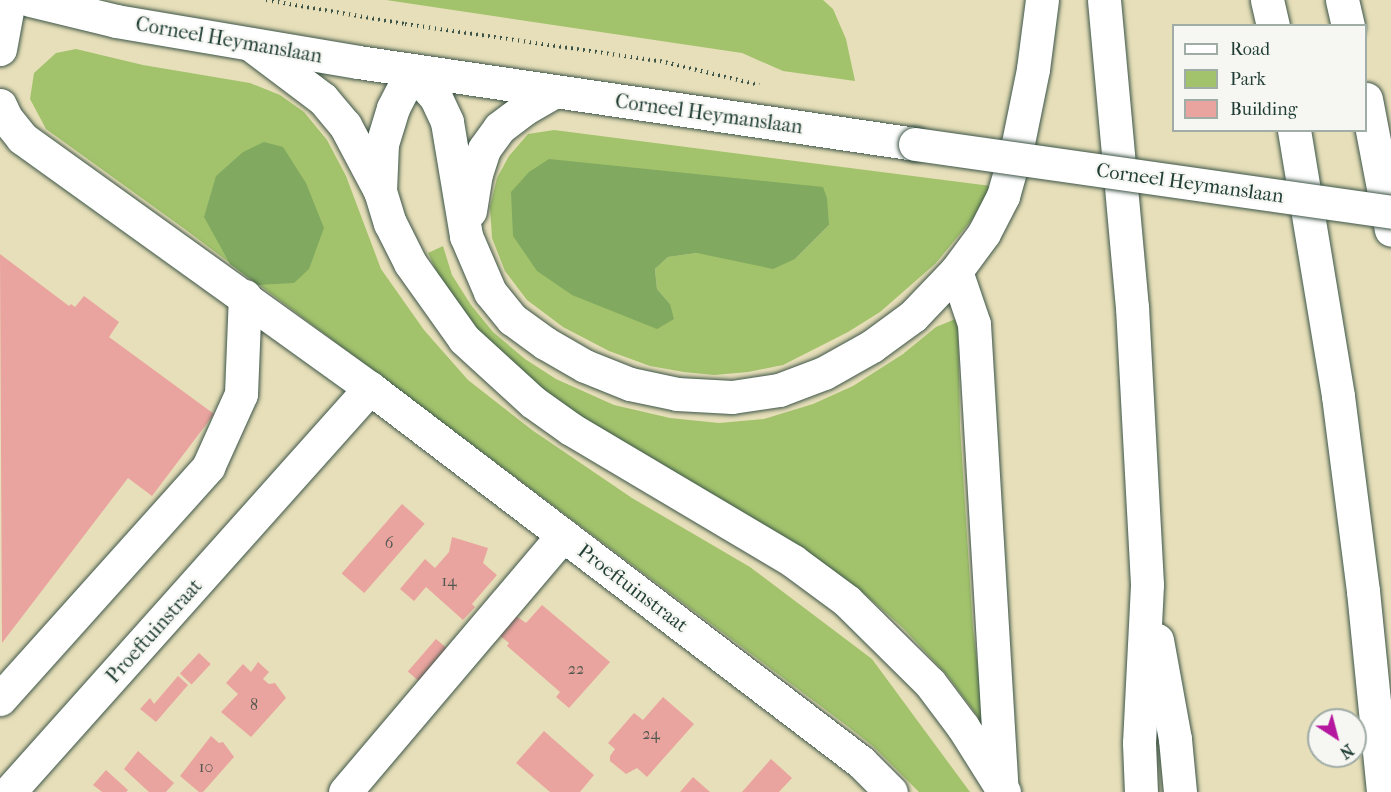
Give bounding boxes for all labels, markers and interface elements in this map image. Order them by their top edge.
street label: Corneel Heymanslaan [134,12,324,68]
legend [1172,24,1367,132]
text: Road [1230,39,1270,60]
text: Park [1230,69,1266,90]
street label: Corneel Heymanslaan [614,89,804,139]
text: Building [1230,99,1297,120]
street label: Corneel Heymanslaan [1095,158,1285,208]
house number: 6 [385,533,393,553]
street label: Proeftuinstraat [573,539,693,637]
house number: 14 [441,571,457,591]
street label: Proeftuinstraat [101,574,207,688]
house number: 22 [568,659,584,679]
house number: 8 [250,695,258,715]
north arrow [1307,708,1367,768]
house number: 24 [642,724,660,744]
text: N [1336,740,1357,763]
house number: 10 [199,757,213,777]

